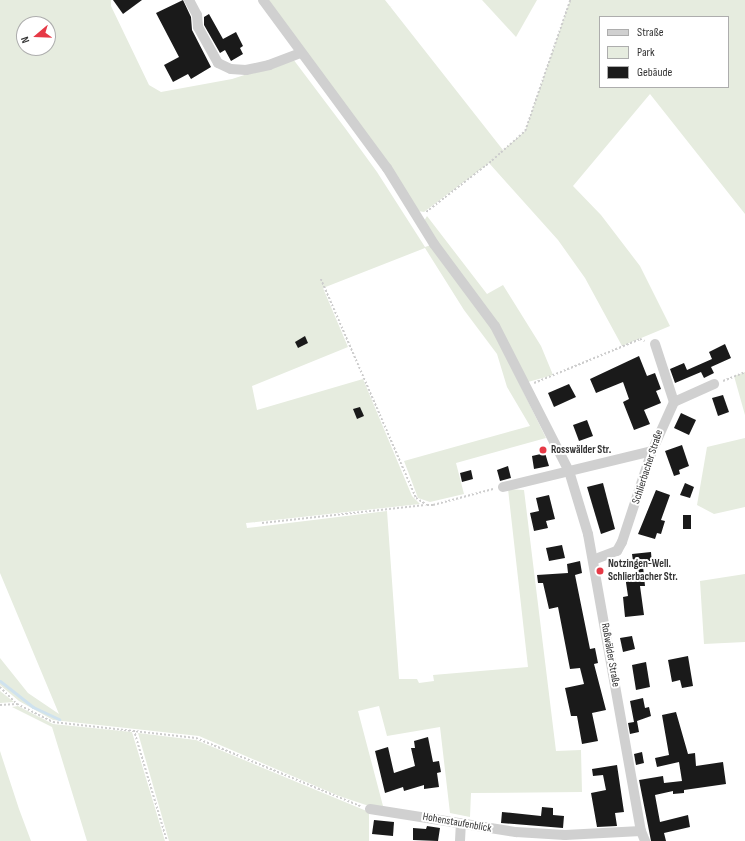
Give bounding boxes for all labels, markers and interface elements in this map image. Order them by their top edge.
north arrow [16,16,56,56]
legend [599,16,729,88]
text: Straße [637,25,664,40]
text: N [18,35,32,45]
text: Park [637,45,655,60]
text: Gebäude [637,65,672,80]
street label: Schlierbacher Straße [630,428,666,506]
place label: Rosswälder Str. [551,443,611,457]
marker: Rosswälder Str. [538,445,548,455]
place label: Notzingen-Well. Schlierbacher Str. [608,558,678,584]
marker: Notzingen-Well. Schlierbacher Str. [595,566,605,576]
street label: Roßwälder Straße [598,622,622,688]
street label: Hohenstaufenblick [422,810,492,836]

